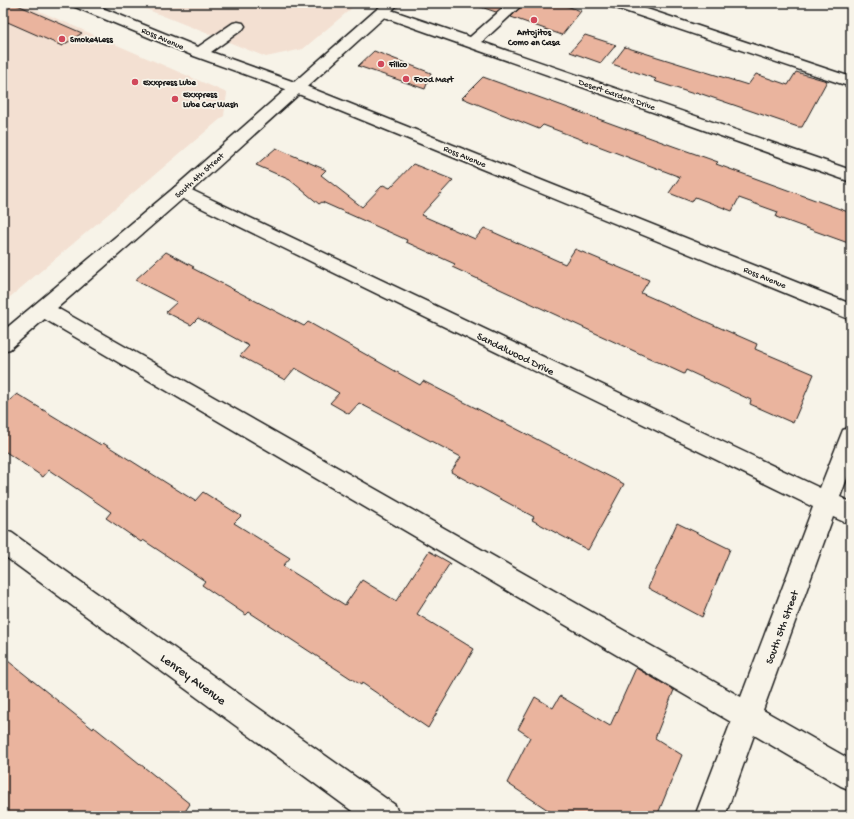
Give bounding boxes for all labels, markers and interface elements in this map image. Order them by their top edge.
marker: Antojitos Como en Casa [529,15,539,25]
street label: Ross Avenue [139,25,186,53]
place label: Antojitos Como en Casa [507,28,561,49]
marker: Smoke4Less [57,34,67,44]
place label: Smoke4Less [70,35,113,46]
marker: Fillco [376,59,386,69]
place label: Fillco [388,60,408,71]
marker: Food Mart [401,74,411,84]
place label: Food Mart [413,75,455,86]
marker: Exxpress Lube [130,77,140,87]
street label: Desert Gardens Drive [576,77,657,114]
place label: Exxpress Lube [143,78,196,89]
place label: Exxpress Lube Car Wash [183,90,238,111]
marker: Exxpress Lube Car Wash [170,94,180,104]
street label: Ross Avenue [441,144,488,171]
street label: South 4th Street [173,150,228,201]
street label: Ross Avenue [741,265,788,292]
street label: Sandalwood Drive [475,331,556,379]
street label: South 5th Street [764,588,802,666]
street label: Lenrey Avenue [157,651,229,709]

